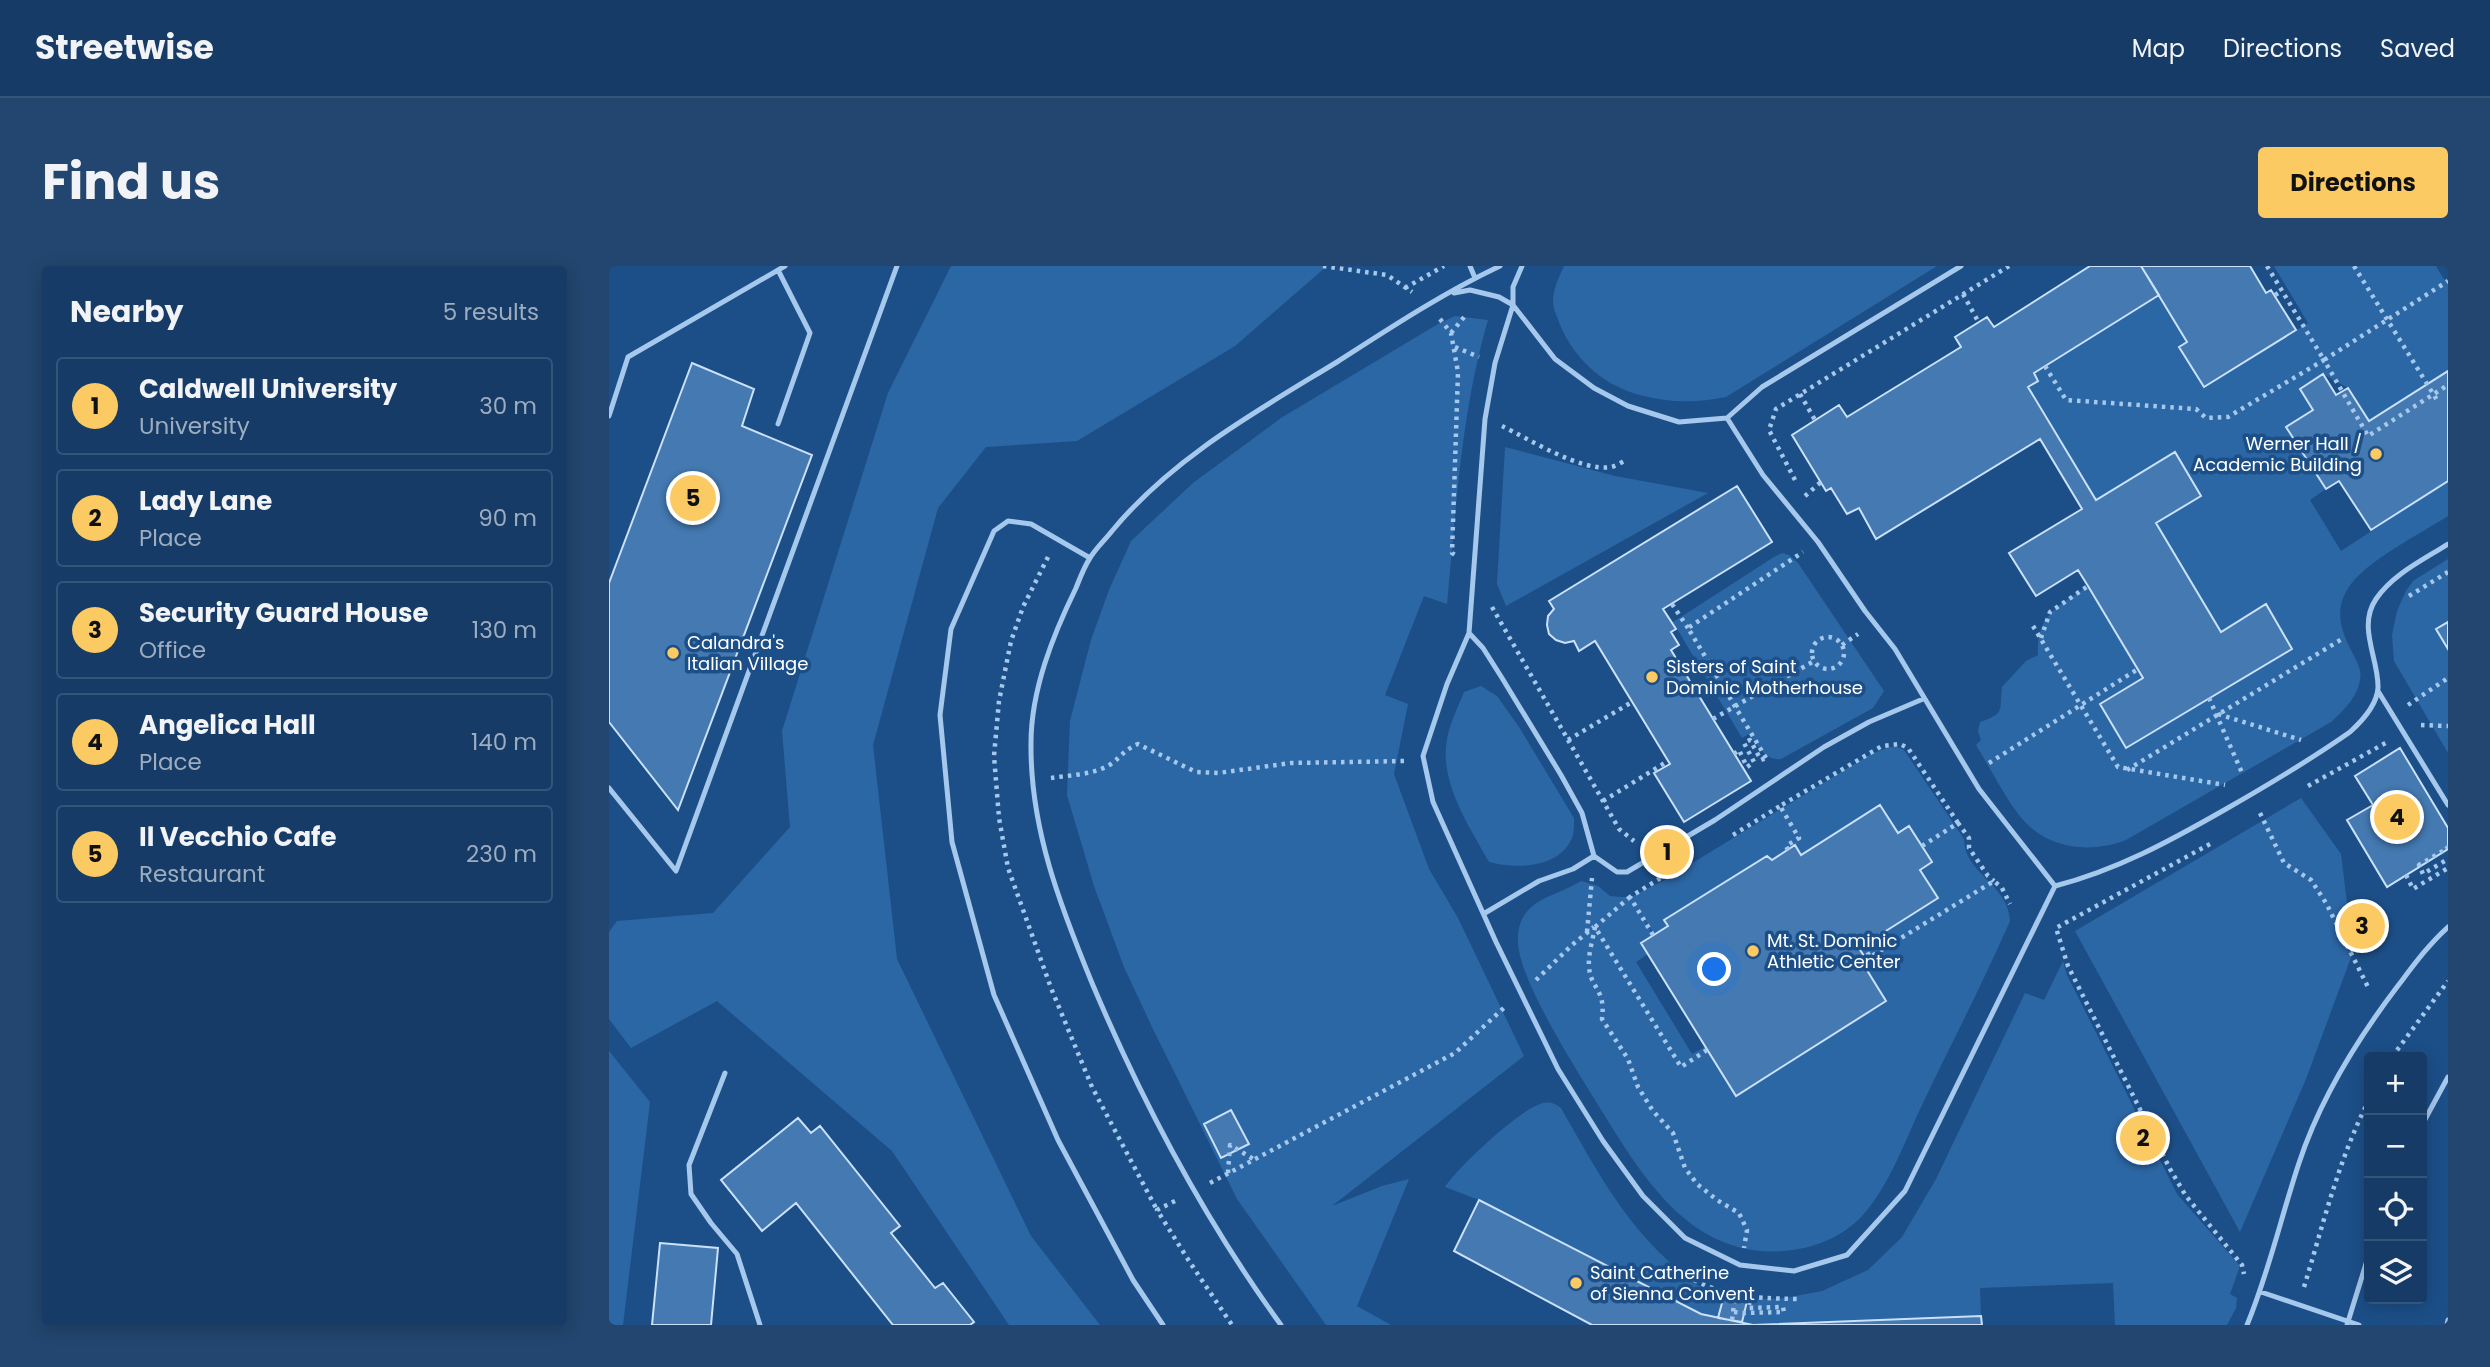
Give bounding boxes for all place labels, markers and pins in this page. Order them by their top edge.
place label: Werner Hall / Academic Building [2193,431,2362,477]
marker: Werner Hall / Academic Building [2368,446,2384,462]
pin: 5 [670,472,716,524]
place label: Calandra's Italian Village [687,630,808,676]
marker: Calandra's Italian Village [665,645,681,661]
place label: Sisters of Saint Dominic Motherhouse [1666,654,1863,700]
marker: Sisters of Saint Dominic Motherhouse [1644,669,1660,685]
pin: 4 [2374,791,2420,843]
pin: 1 [1644,826,1690,878]
pin: 3 [2339,900,2385,952]
place label: Mt. St. Dominic Athletic Center [1767,928,1901,974]
marker: Mt. St. Dominic Athletic Center [1745,943,1761,959]
pin: 2 [2120,1112,2166,1164]
place label: Saint Catherine of Sienna Convent [1590,1260,1755,1306]
marker: Saint Catherine of Sienna Convent [1568,1275,1584,1291]

